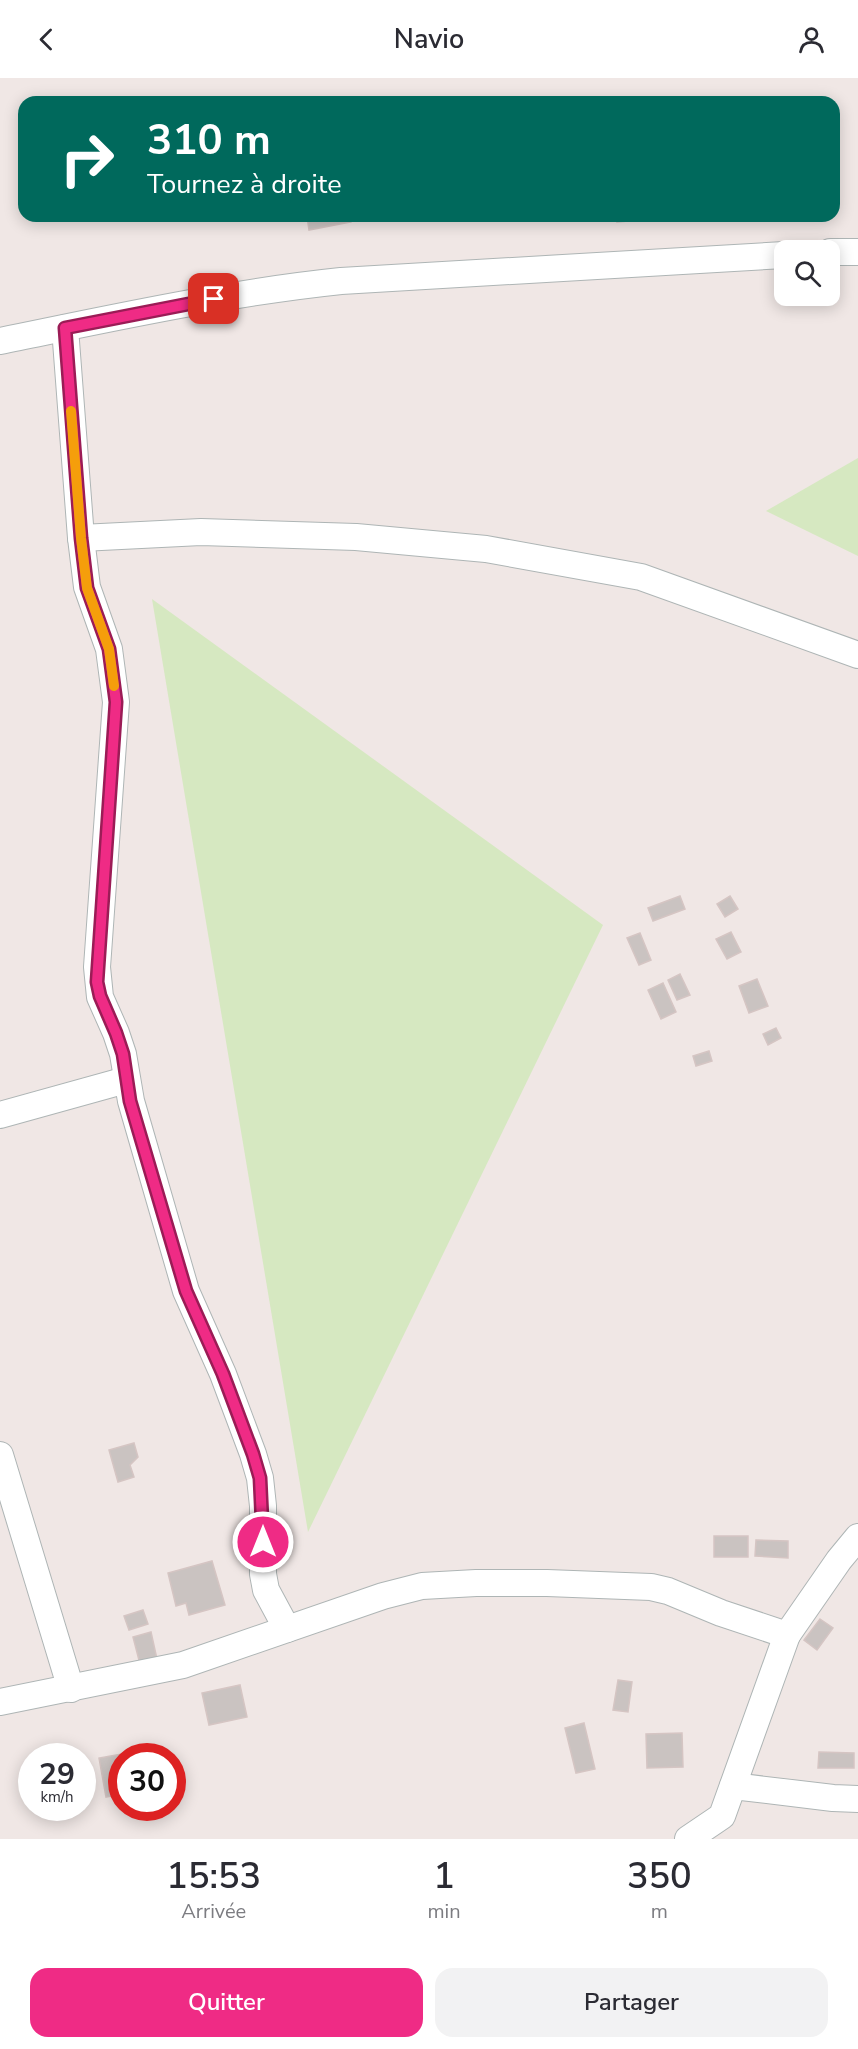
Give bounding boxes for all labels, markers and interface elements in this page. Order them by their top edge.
text: Navio [394,21,464,58]
icon: back [30,23,63,56]
icon: person [795,23,828,56]
text: 310 m [147,112,271,169]
icon: right [48,120,126,198]
text: Tournez à droite [147,166,342,203]
map controls [774,240,840,306]
button: search [774,240,840,306]
pin [188,273,239,324]
icon: arrive [197,282,230,315]
position arrow [231,1510,295,1574]
speed limit sign: 30 [108,1743,186,1821]
text: 29 [39,1754,75,1795]
text: km/h [40,1787,74,1807]
text: 15:53 [166,1852,261,1901]
text: 1 [433,1852,455,1901]
text: 350 [627,1852,692,1901]
text: Arrivée [181,1898,246,1925]
text: min [428,1898,461,1925]
text: m [651,1898,668,1925]
button: Quitter [30,1968,423,2037]
button: Partager [435,1968,828,2037]

